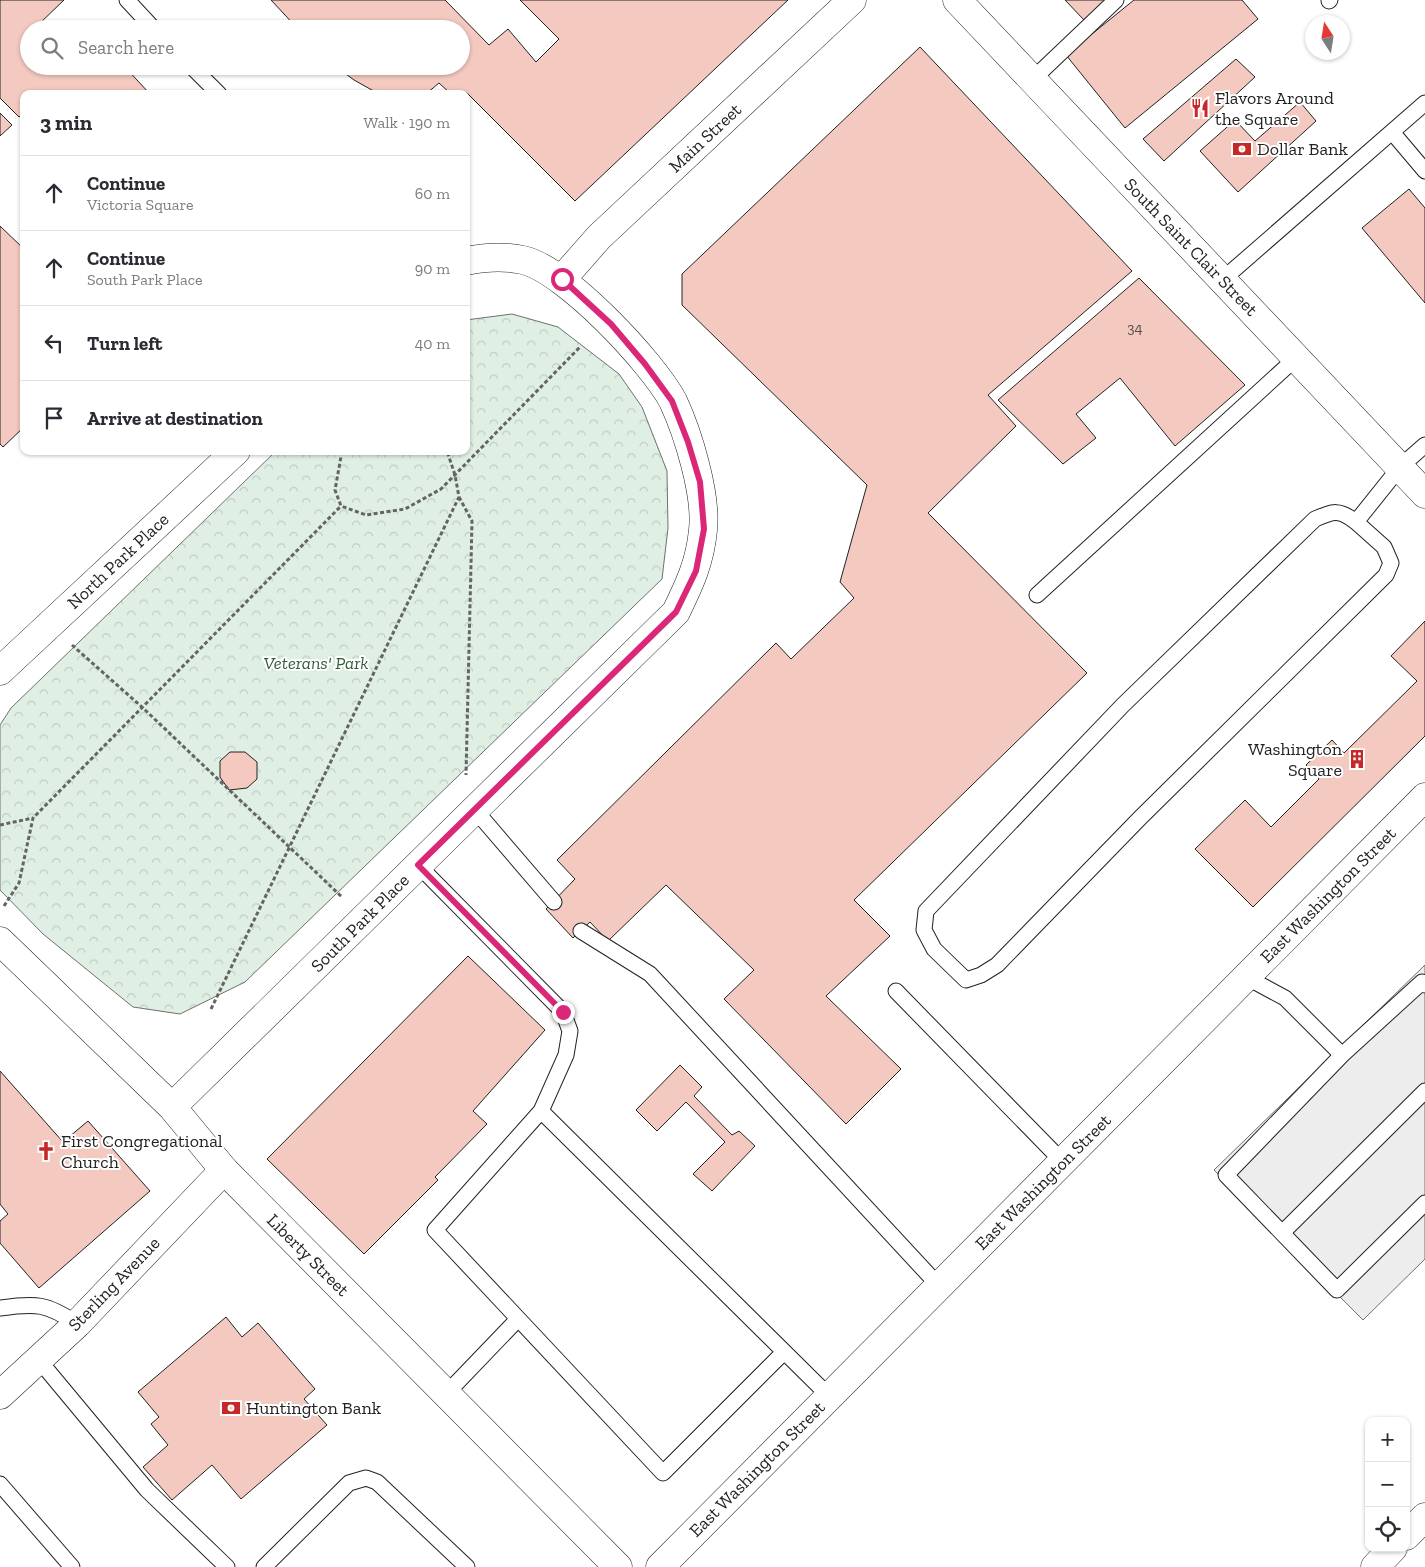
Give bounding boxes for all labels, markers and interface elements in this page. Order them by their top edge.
north arrow [1305,15,1350,60]
search box [20,20,470,75]
icon: search [38,34,66,62]
text: Search here [78,36,174,59]
place label: Flavors Around the Square [1215,87,1334,130]
restaurant icon: Flavors Around the Square [1189,97,1211,119]
street label: Main Street [664,99,746,177]
text: 3 min [40,110,92,135]
text: Walk · 190 m [363,113,450,132]
bank icon: Dollar Bank [1231,138,1253,160]
place label: Dollar Bank [1257,138,1348,160]
text: Continue [87,172,165,195]
street label: South Saint Clair Street [1120,174,1263,321]
icon: ahead [40,179,68,207]
text: 60 m [415,184,450,203]
text: Victoria Square [87,195,194,214]
text: Continue [87,247,165,270]
icon: ahead [40,254,68,282]
text: 90 m [415,259,450,278]
route start [551,268,574,291]
text: South Park Place [87,270,203,289]
house number: 34 [1127,319,1143,337]
icon: left [40,329,68,357]
text: Turn left [87,332,162,355]
text: 40 m [415,334,450,353]
icon: arrive [40,404,68,432]
text: Arrive at destination [87,407,263,430]
street label: North Park Place [63,508,173,614]
park label: Veterans' Park [264,652,368,674]
place label: Washington Square [1248,738,1343,781]
building icon: Washington Square [1346,748,1368,770]
street label: East Washington Street [1256,822,1401,967]
street label: South Park Place [306,869,414,977]
route end [552,1001,575,1024]
street label: East Washington Street [971,1109,1116,1254]
place label: First Congregational Church [61,1130,223,1173]
church icon: First Congregational Church [35,1140,57,1162]
street label: Liberty Street [262,1209,354,1301]
street label: Sterling Avenue [63,1232,165,1336]
street label: East Washington Street [685,1396,830,1541]
bank icon: Huntington Bank [220,1397,242,1419]
place label: Huntington Bank [246,1397,382,1419]
map controls [1365,1417,1410,1552]
button: + [1365,1417,1410,1462]
button: − [1365,1462,1410,1507]
button: locate [1365,1507,1410,1552]

